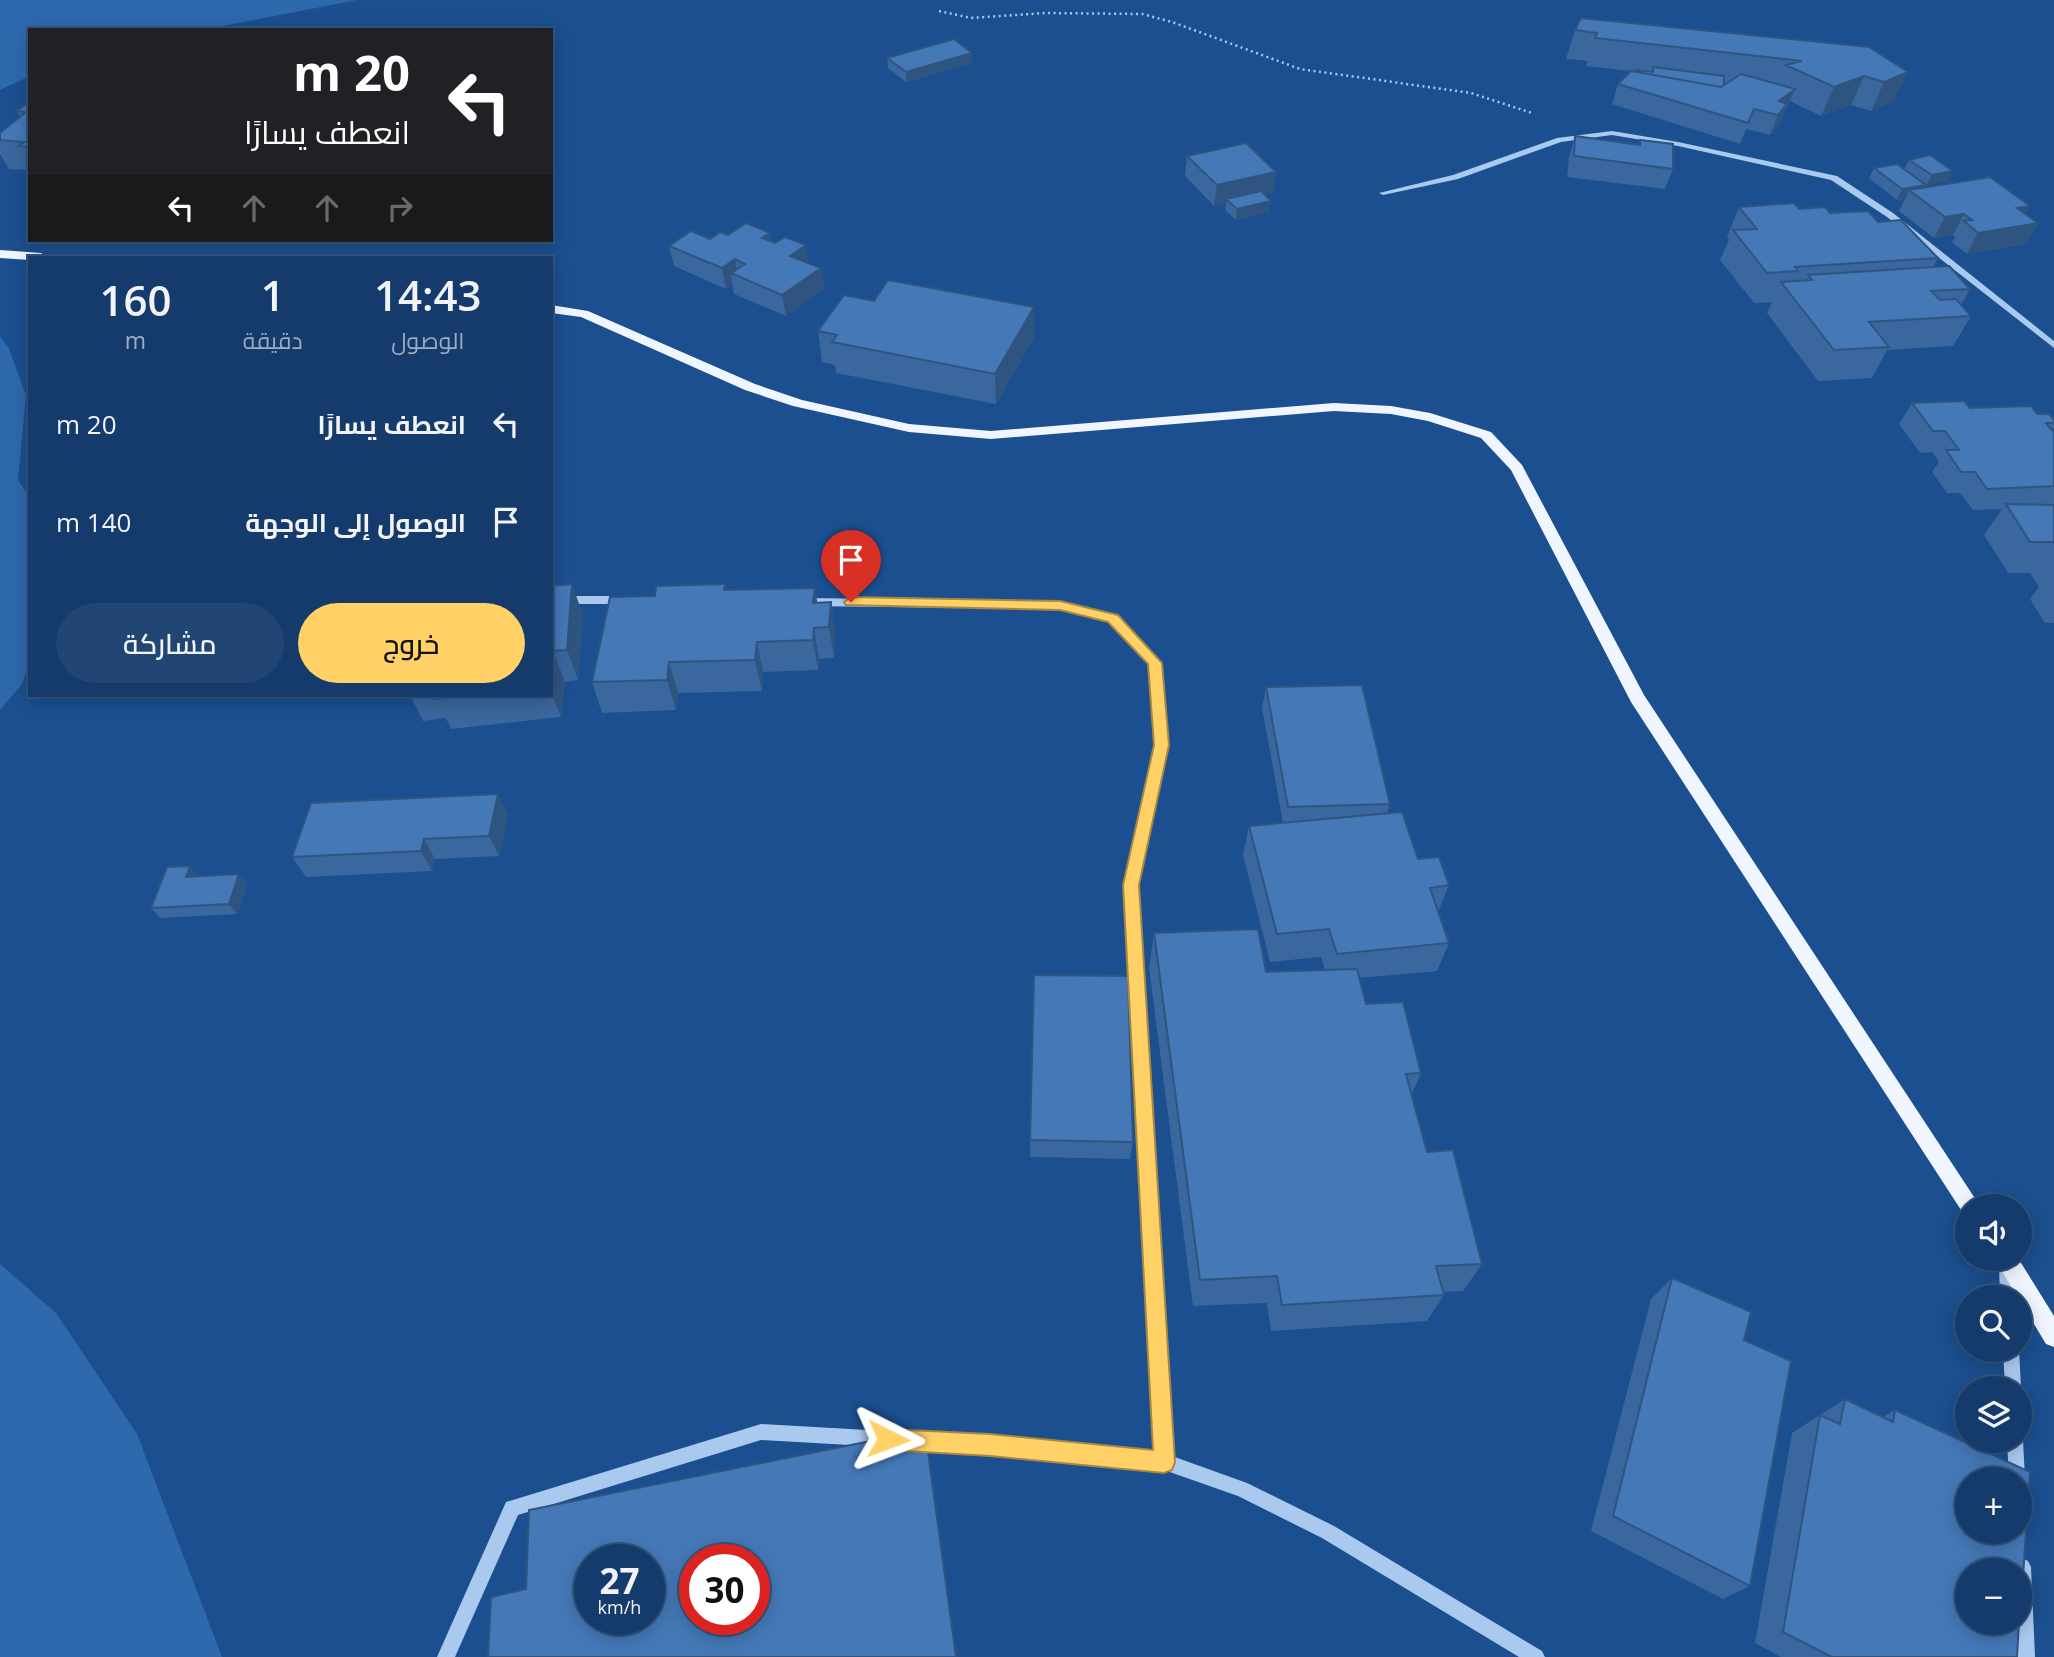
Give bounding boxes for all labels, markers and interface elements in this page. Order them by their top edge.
text: 20 m [293,39,410,105]
icon: left [434,56,525,147]
text: انعطف يسارًا [244,110,410,153]
icon: left [162,189,200,227]
icon: ahead [235,189,273,227]
icon: ahead [308,189,346,227]
icon: right [381,189,419,227]
text: 1 [261,266,285,323]
text: 14:43 [374,266,482,323]
text: 160 [99,271,171,328]
text: m [125,324,146,356]
text: دقيقة [243,324,303,356]
text: الوصول [391,324,464,356]
icon: left [487,405,525,443]
text: 20 m [56,406,117,442]
text: انعطف يسارًا [317,406,466,442]
icon: arrive [487,503,525,541]
text: 140 m [56,504,131,540]
text: الوصول إلى الوجهة [245,504,466,540]
pin [821,530,881,602]
icon: arrive [832,541,870,579]
button: مشاركة [56,603,284,683]
button: خروج [298,603,525,683]
map controls [1955,1194,2032,1635]
button: sound [1955,1194,2032,1271]
button: search [1955,1285,2032,1362]
button: layers [1955,1376,2032,1453]
position arrow [851,1402,925,1476]
button: + [1955,1467,2032,1544]
speed limit sign: 30 [679,1544,770,1635]
text: 27 [599,1557,640,1604]
button: − [1955,1558,2032,1635]
text: km/h [598,1595,641,1619]

